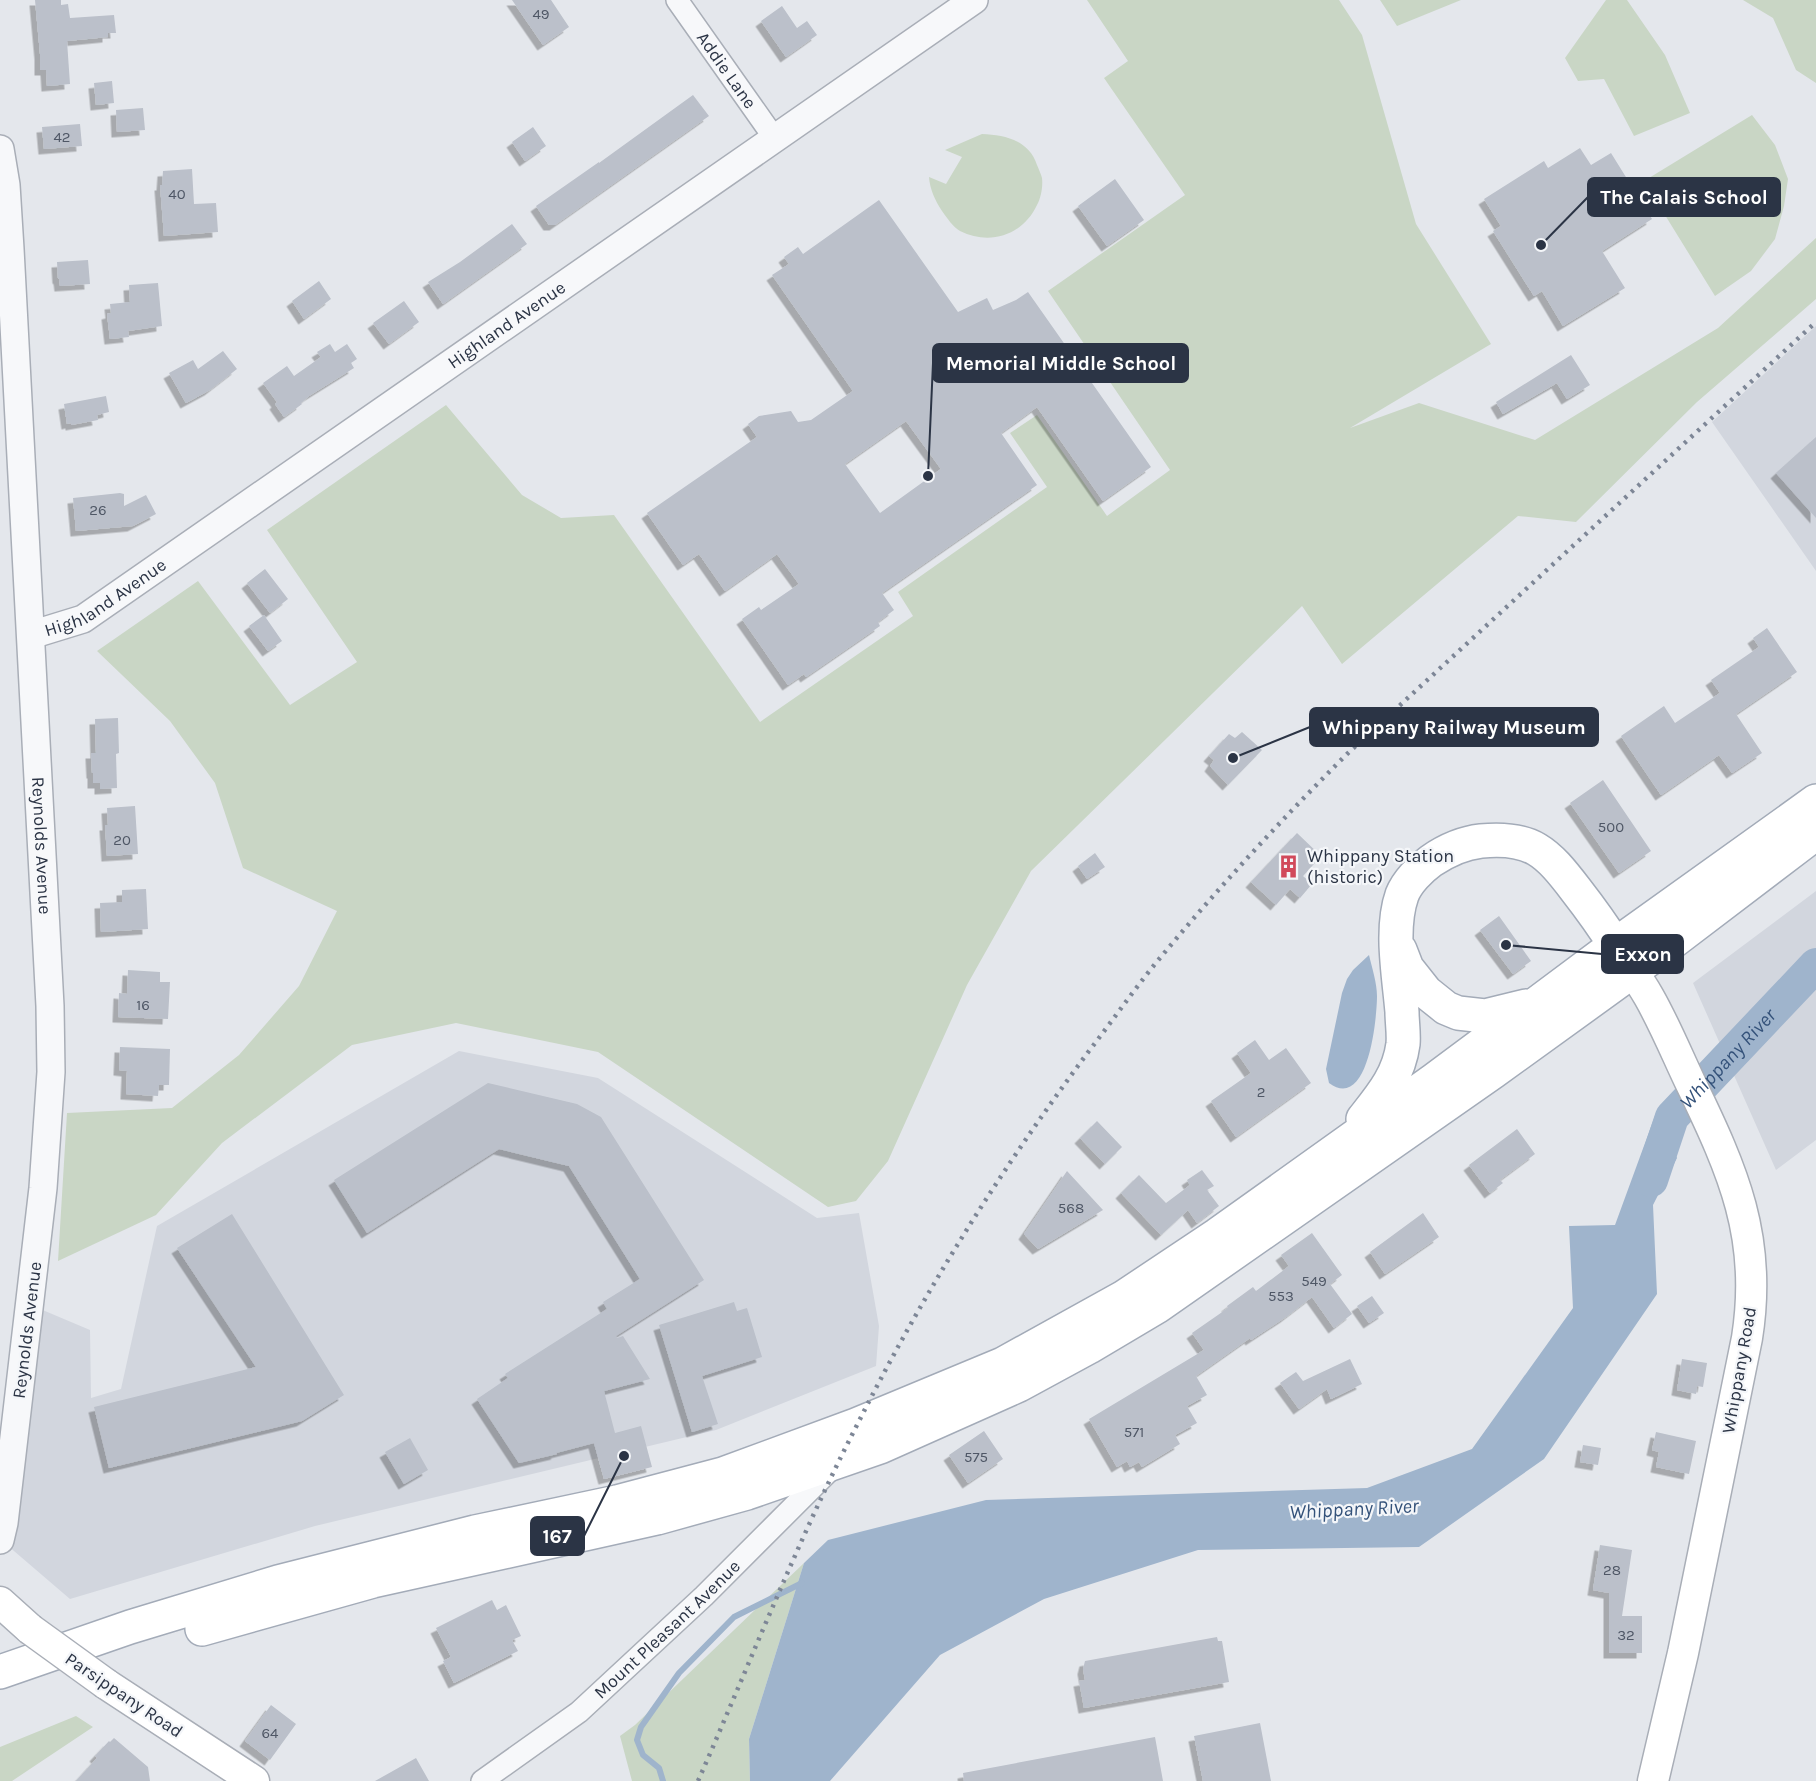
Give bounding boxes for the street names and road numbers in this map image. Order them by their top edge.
street label: Addie Lane [692,28,761,113]
street label: Highland Avenue [443,276,570,373]
street label: Highland Avenue [42,554,170,641]
street label: Reynolds Avenue [27,776,56,915]
street label: Reynolds Avenue [8,1260,46,1400]
street label: Whippany Road [1717,1305,1761,1435]
street label: Mount Pleasant Avenue [590,1555,745,1703]
street label: Parsippany Road [61,1648,187,1742]

